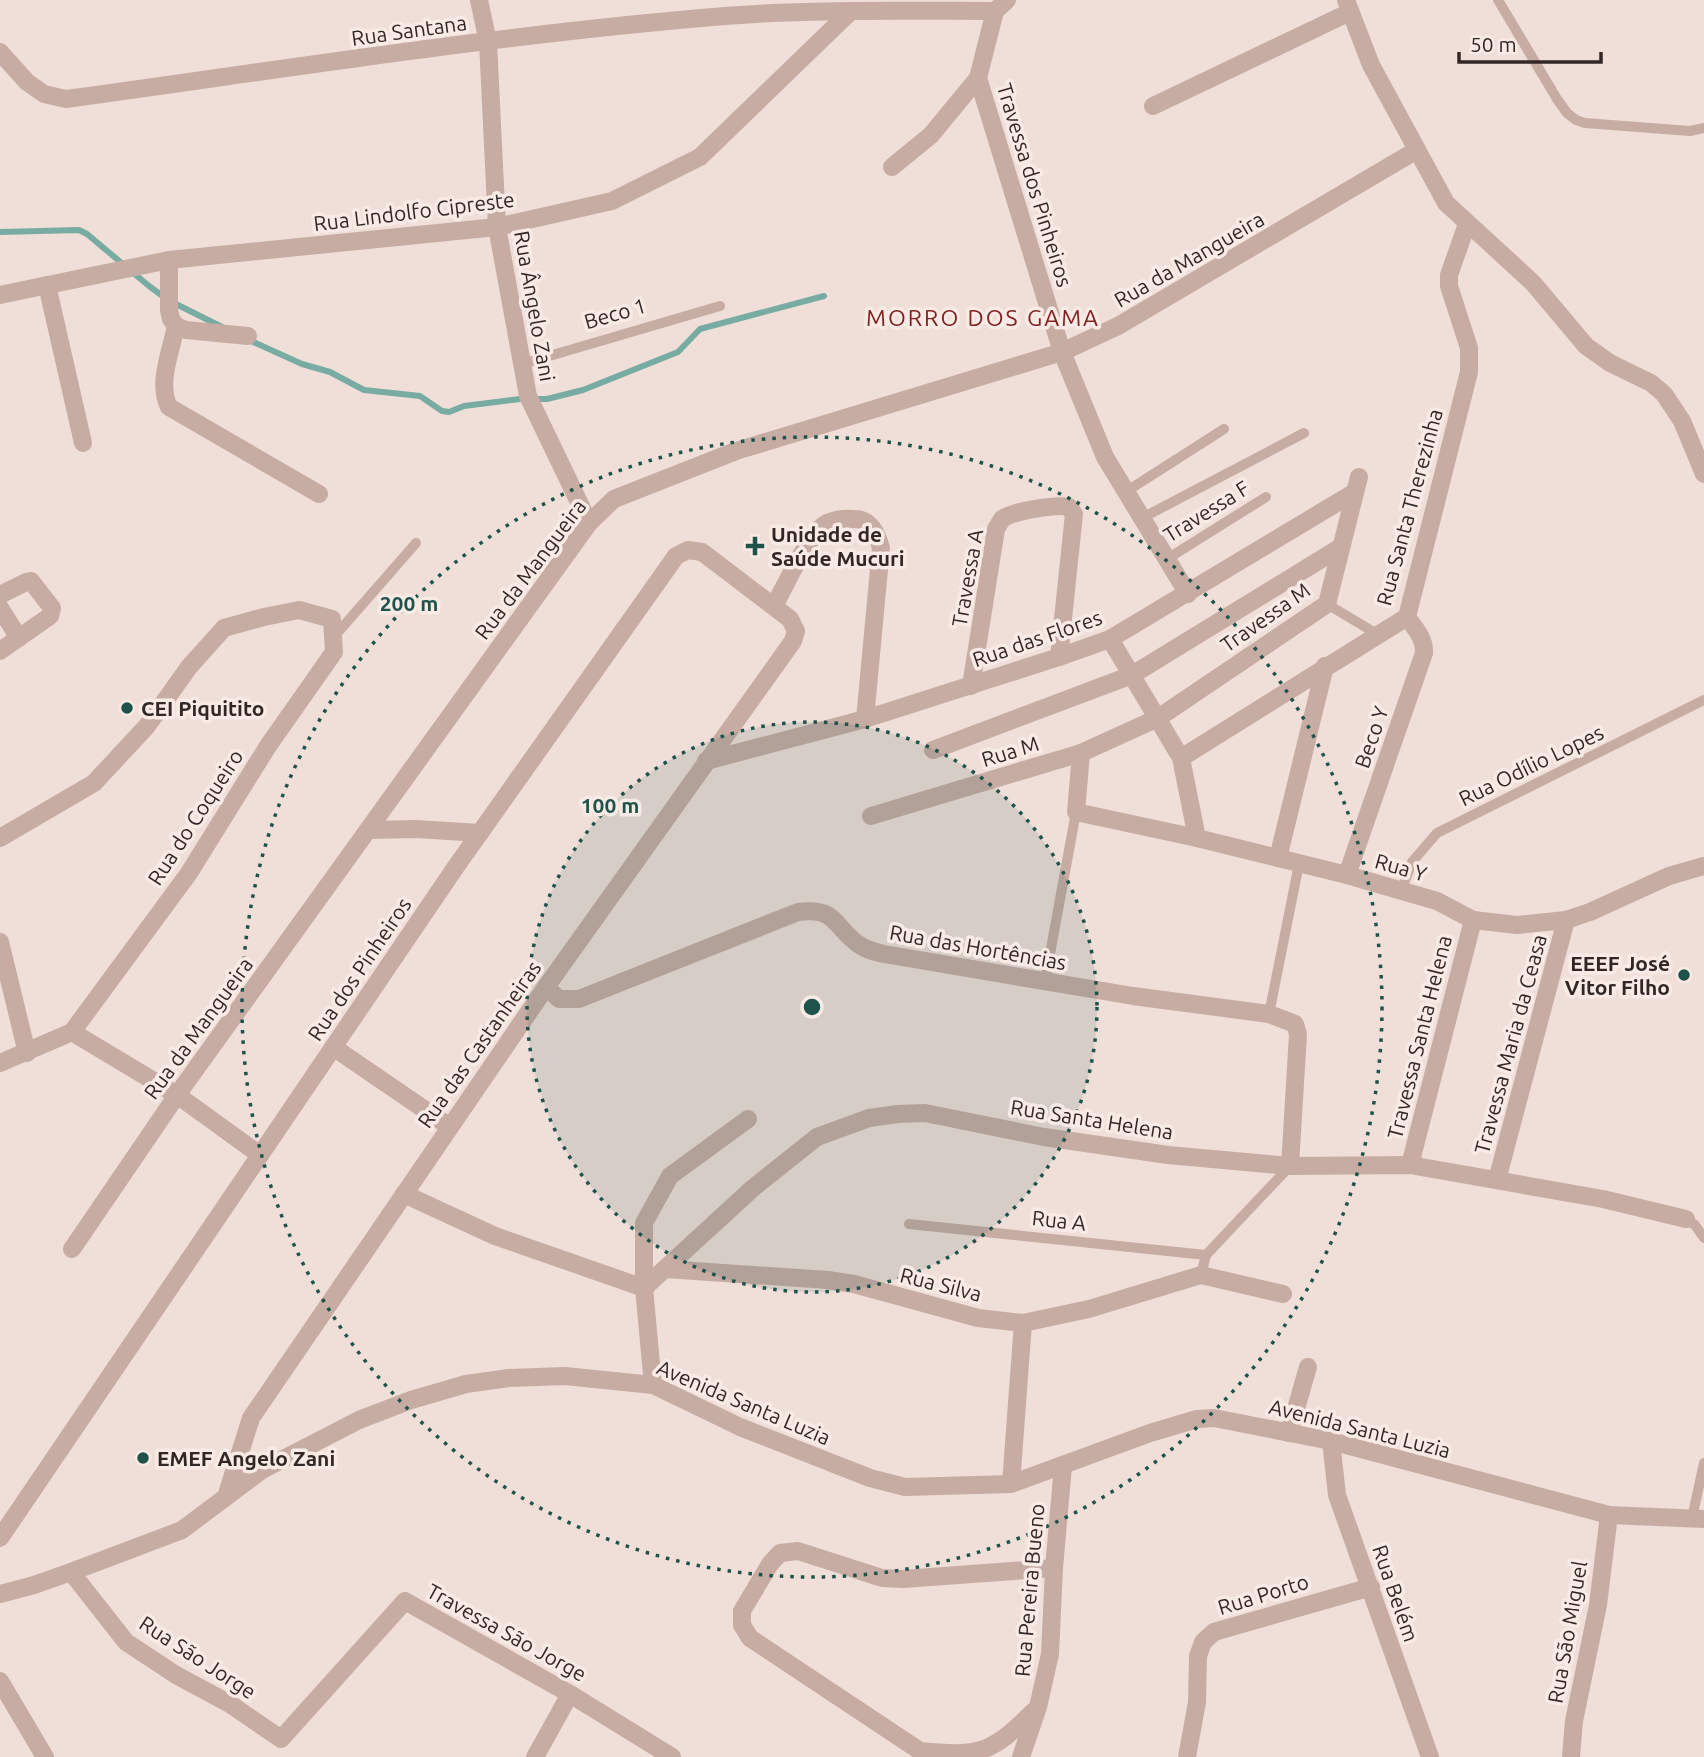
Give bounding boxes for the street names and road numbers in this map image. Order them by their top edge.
street label: Rua Santana [350,10,468,50]
street label: Travessa dos Pinheiros [993,80,1077,290]
street label: Rua Lindolfo Cipreste [312,187,516,235]
street label: Rua da Mangueira [1110,206,1268,312]
street label: Rua Ângelo Zani [510,229,560,383]
street label: Beco 1 [581,293,649,333]
street label: Rua Santa Therezinha [1371,406,1447,608]
street label: Travessa F [1159,475,1253,547]
street label: Rua da Mangueira [470,494,590,644]
street label: Travessa A [947,527,987,629]
street label: Travessa M [1216,577,1314,657]
street label: Rua das Flores [969,605,1105,671]
street label: Beco Y [1349,703,1393,771]
street label: Rua Odílio Lopes [1455,720,1607,810]
street label: Rua M [978,731,1042,771]
street label: Rua do Coqueiro [142,745,248,889]
street label: Rua Y [1372,848,1430,886]
street label: Rua dos Pinheiros [302,893,416,1045]
street label: Rua das Hortências [888,920,1068,974]
street label: Travessa Maria da Ceasa [1469,932,1551,1156]
street label: Travessa Santa Helena [1382,933,1456,1141]
street label: Rua da Mangueira [139,953,257,1103]
street label: Rua das Castanheiras [412,956,546,1132]
street label: Rua Santa Helena [1009,1094,1175,1144]
street label: Rua A [1031,1205,1088,1235]
street label: Rua Silva [898,1262,984,1306]
street label: Avenida Santa Luzia [654,1355,834,1449]
street label: Avenida Santa Luzia [1267,1394,1453,1462]
street label: Rua Pereira Bueno [1009,1502,1049,1678]
street label: Rua Belém [1368,1541,1424,1645]
street label: Rua São Miguel [1543,1559,1591,1705]
street label: Rua Porto [1215,1569,1311,1619]
street label: Travessa São Jorge [423,1578,591,1686]
street label: Rua São Jorge [135,1610,261,1704]

